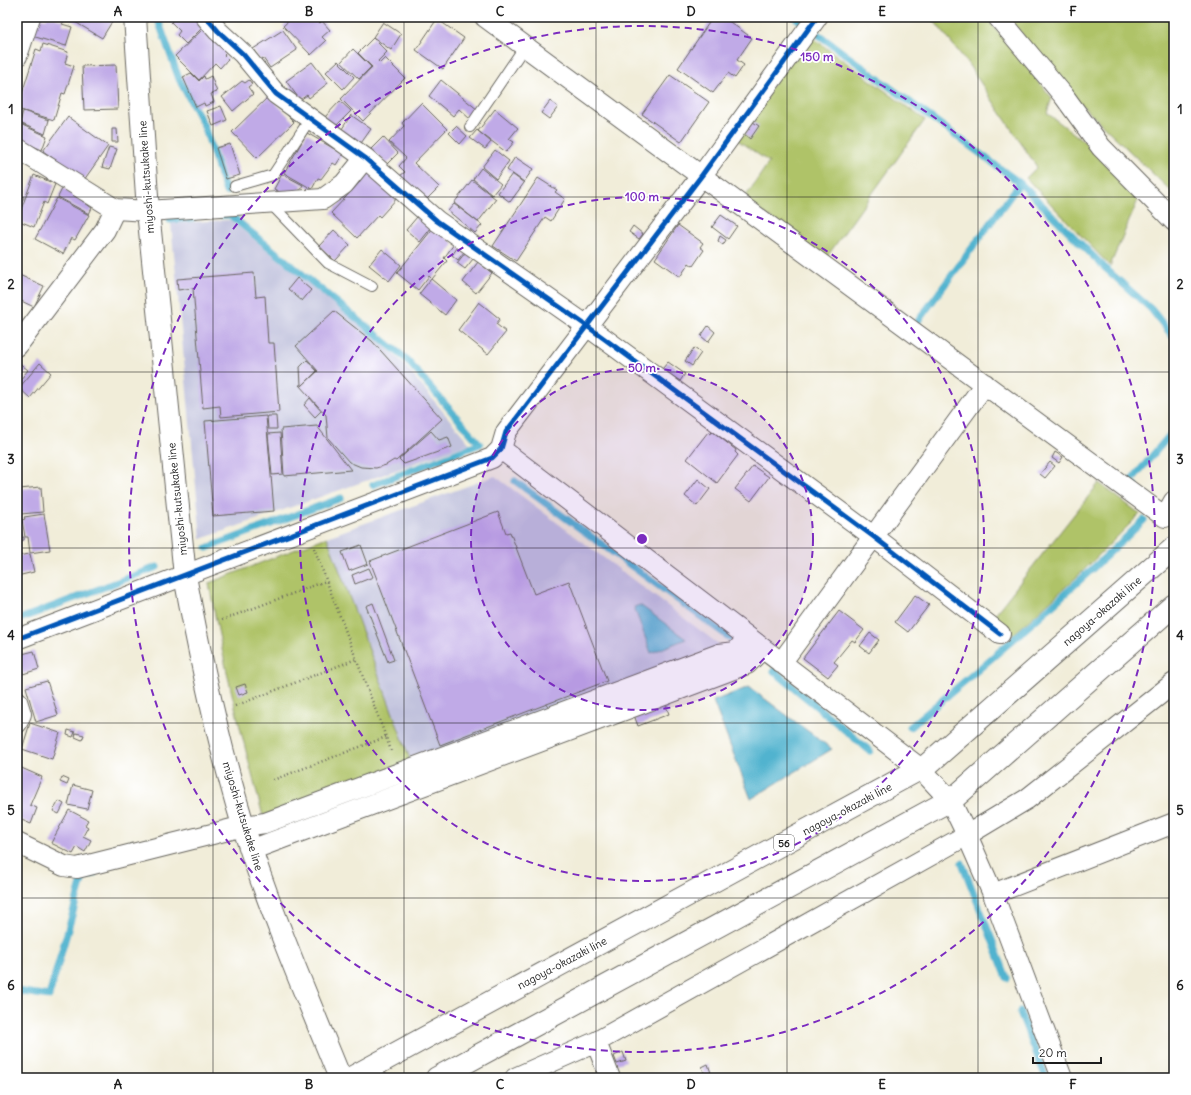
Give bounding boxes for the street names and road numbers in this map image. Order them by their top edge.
street label: miyoshi-kutsukake line [135,120,157,234]
street label: miyoshi-kutsukake line [164,442,190,556]
street label: nagoya-okazaki line [1060,573,1144,649]
street label: miyoshi-kutsukake line [220,760,266,872]
street label: nagoya-okazaki line [800,779,894,839]
road number: 56 [774,835,794,851]
street label: nagoya-okazaki line [515,933,609,993]

